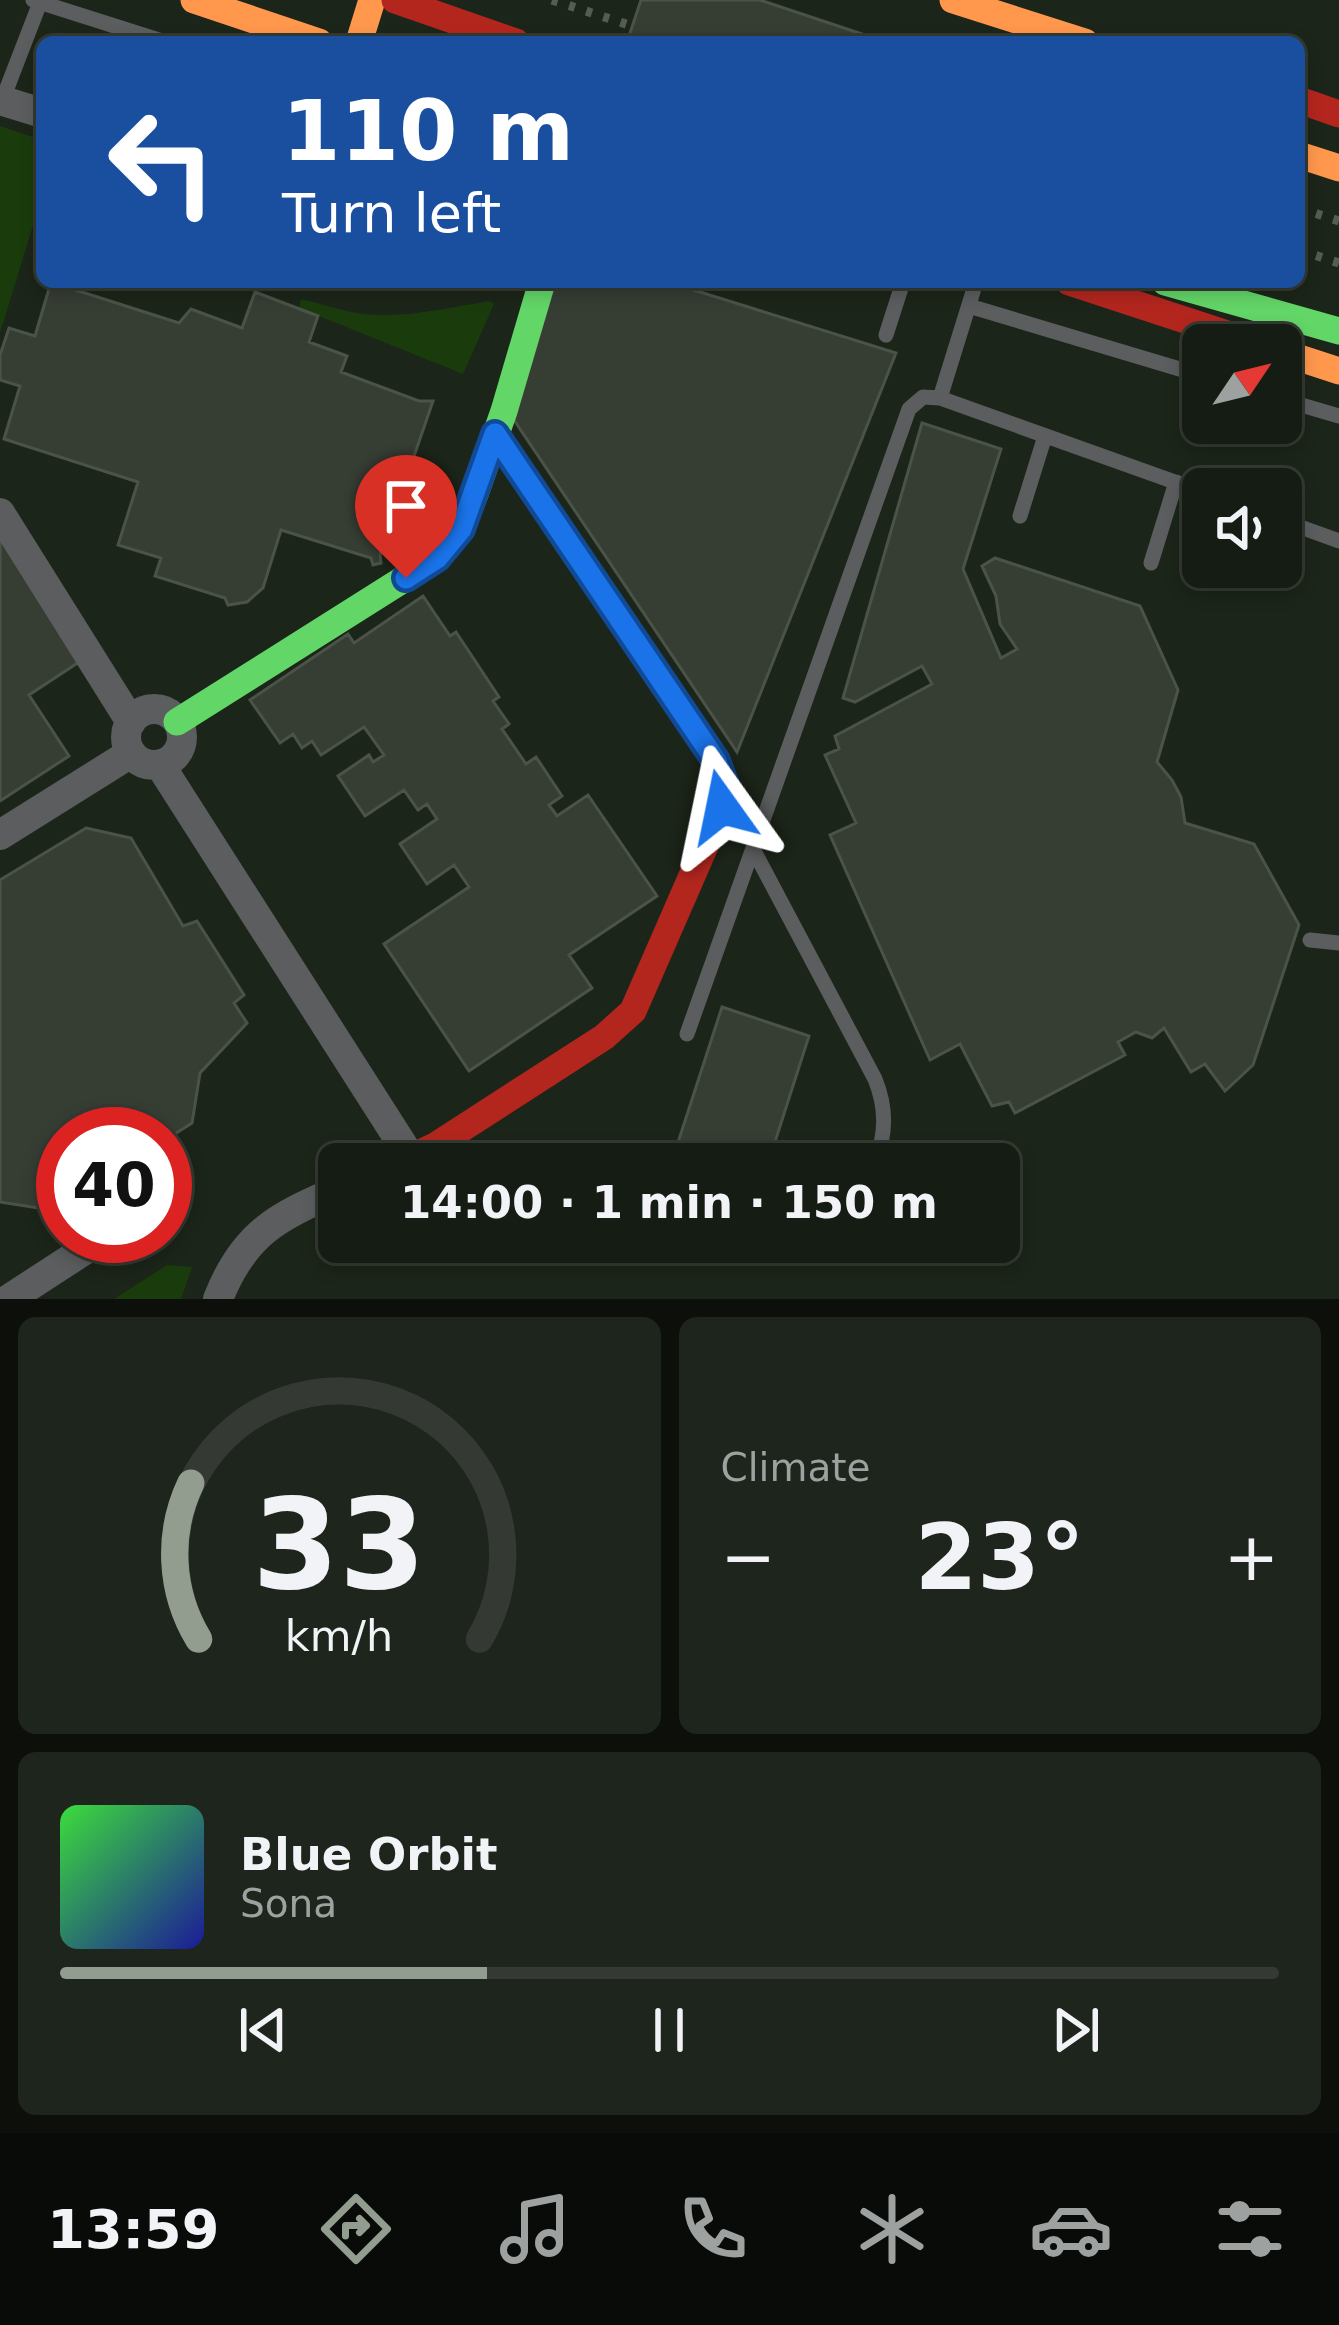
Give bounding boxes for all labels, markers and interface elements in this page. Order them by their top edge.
text: 110 m [282,82,574,180]
icon: left [84,84,240,240]
text: Turn left [282,182,501,245]
north arrow [1182,324,1302,444]
map controls [1182,324,1302,588]
pin [355,455,457,578]
button: sound [1182,468,1302,588]
icon: arrive [373,473,439,539]
position arrow [659,744,785,870]
speed limit sign: 40 [36,1107,192,1263]
text: 14:00 · 1 min · 150 m [400,1176,938,1229]
text: Climate [721,1445,871,1490]
text: 33 [252,1472,426,1617]
text: 23° [915,1505,1085,1610]
text: − [721,1519,776,1596]
text: + [1224,1519,1279,1596]
text: km/h [285,1610,393,1660]
text: Blue Orbit [240,1828,498,1881]
text: Sona [240,1881,337,1926]
icon: previous [230,1997,296,2063]
icon: pause [636,1997,702,2063]
icon: next [1043,1997,1109,2063]
icon: directions [314,2187,398,2271]
icon: music [493,2187,577,2271]
icon: phone [671,2187,755,2271]
icon: climate [850,2187,934,2271]
icon: car [1029,2187,1113,2271]
icon: filters [1208,2187,1292,2271]
text: 13:59 [47,2198,219,2261]

